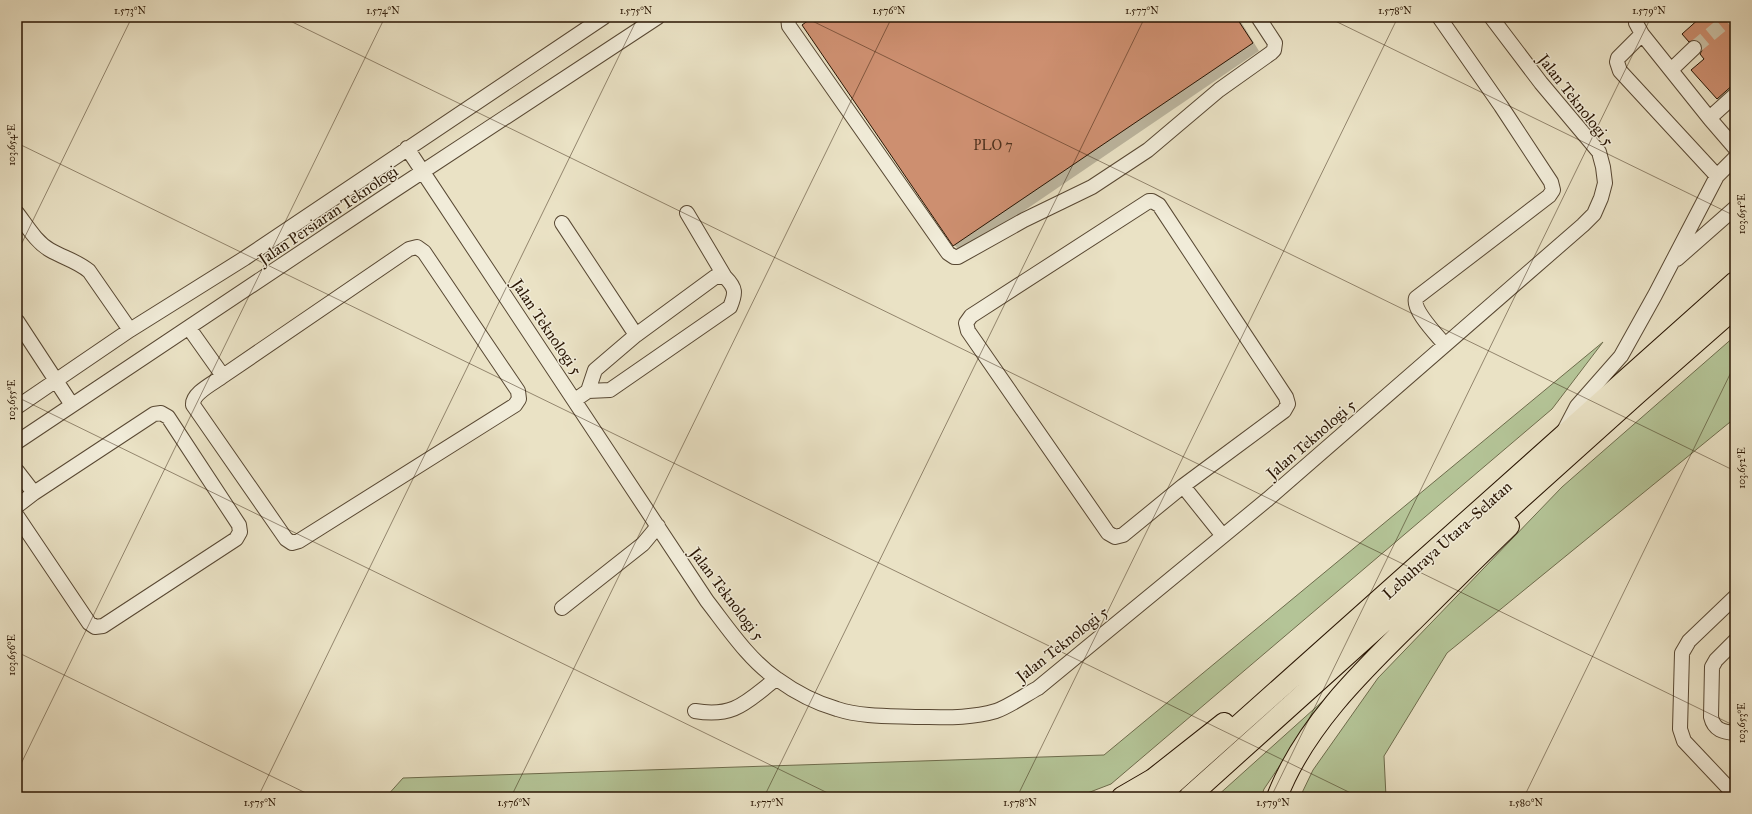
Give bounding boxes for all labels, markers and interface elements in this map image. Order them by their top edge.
text: 1.573°N [114,5,146,17]
text: 1.574°N [366,5,400,17]
text: 1.575°N [620,5,653,17]
text: 1.576°N [872,5,906,17]
text: 1.577°N [1125,5,1159,17]
text: 1.578°N [1378,5,1412,17]
text: 1.579°N [1632,5,1666,17]
street label: Jalan Teknologi 5 [1532,49,1618,151]
text: 103.654°E [6,124,18,166]
house number: PLO 7 [973,137,1013,154]
street label: Jalan Persiaran Teknologi [253,161,402,271]
text: 103.651°E [1736,194,1748,234]
street label: Jalan Teknologi 5 [506,274,586,380]
text: 103.655°E [6,379,18,421]
street label: Jalan Teknologi 5 [1261,395,1360,485]
text: 103.652°E [1736,447,1748,489]
street label: Lebuhraya Utara–Selatan [1378,477,1516,603]
street label: Jalan Teknologi 5 [684,542,769,645]
street label: Jalan Teknologi 5 [1011,602,1113,688]
text: 103.656°E [6,634,18,676]
text: 103.653°E [1736,703,1748,743]
text: 1.575°N [244,797,277,809]
text: 1.576°N [497,797,531,809]
text: 1.577°N [750,797,784,809]
text: 1.578°N [1003,797,1037,809]
text: 1.579°N [1256,797,1290,809]
text: 1.580°N [1509,797,1543,809]

